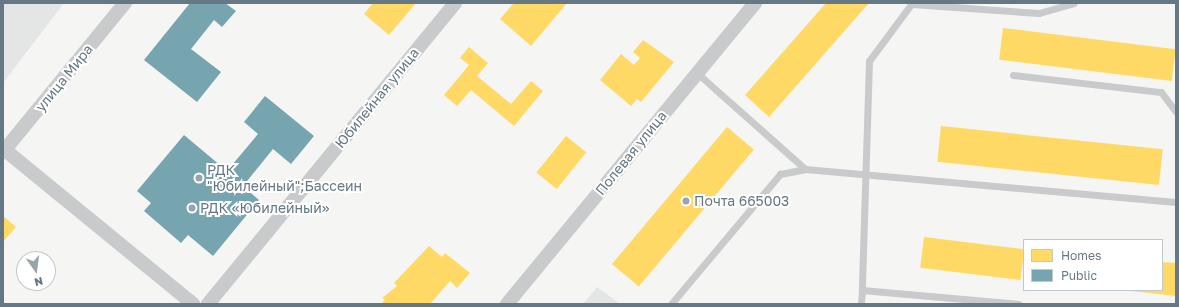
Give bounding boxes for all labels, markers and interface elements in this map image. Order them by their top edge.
street label: улица Мира [32,41,96,115]
street label: Юбилейная улица [331,45,423,151]
street label: Полевая улица [592,108,670,198]
place label: РДК "Юбилейный";Бассеин [207,162,362,194]
marker: РДК "Юбилейный";Бассеин [194,173,204,183]
place label: Почта 665003 [694,193,789,209]
marker: Почта 665003 [681,196,691,206]
place label: РДК «Юбилейный» [200,200,330,216]
marker: РДК «Юбилейный» [187,203,197,213]
legend [1023,239,1163,291]
text: Homes [1061,248,1101,263]
north arrow [16,251,56,291]
text: Public [1061,268,1097,283]
text: N [33,275,44,289]

